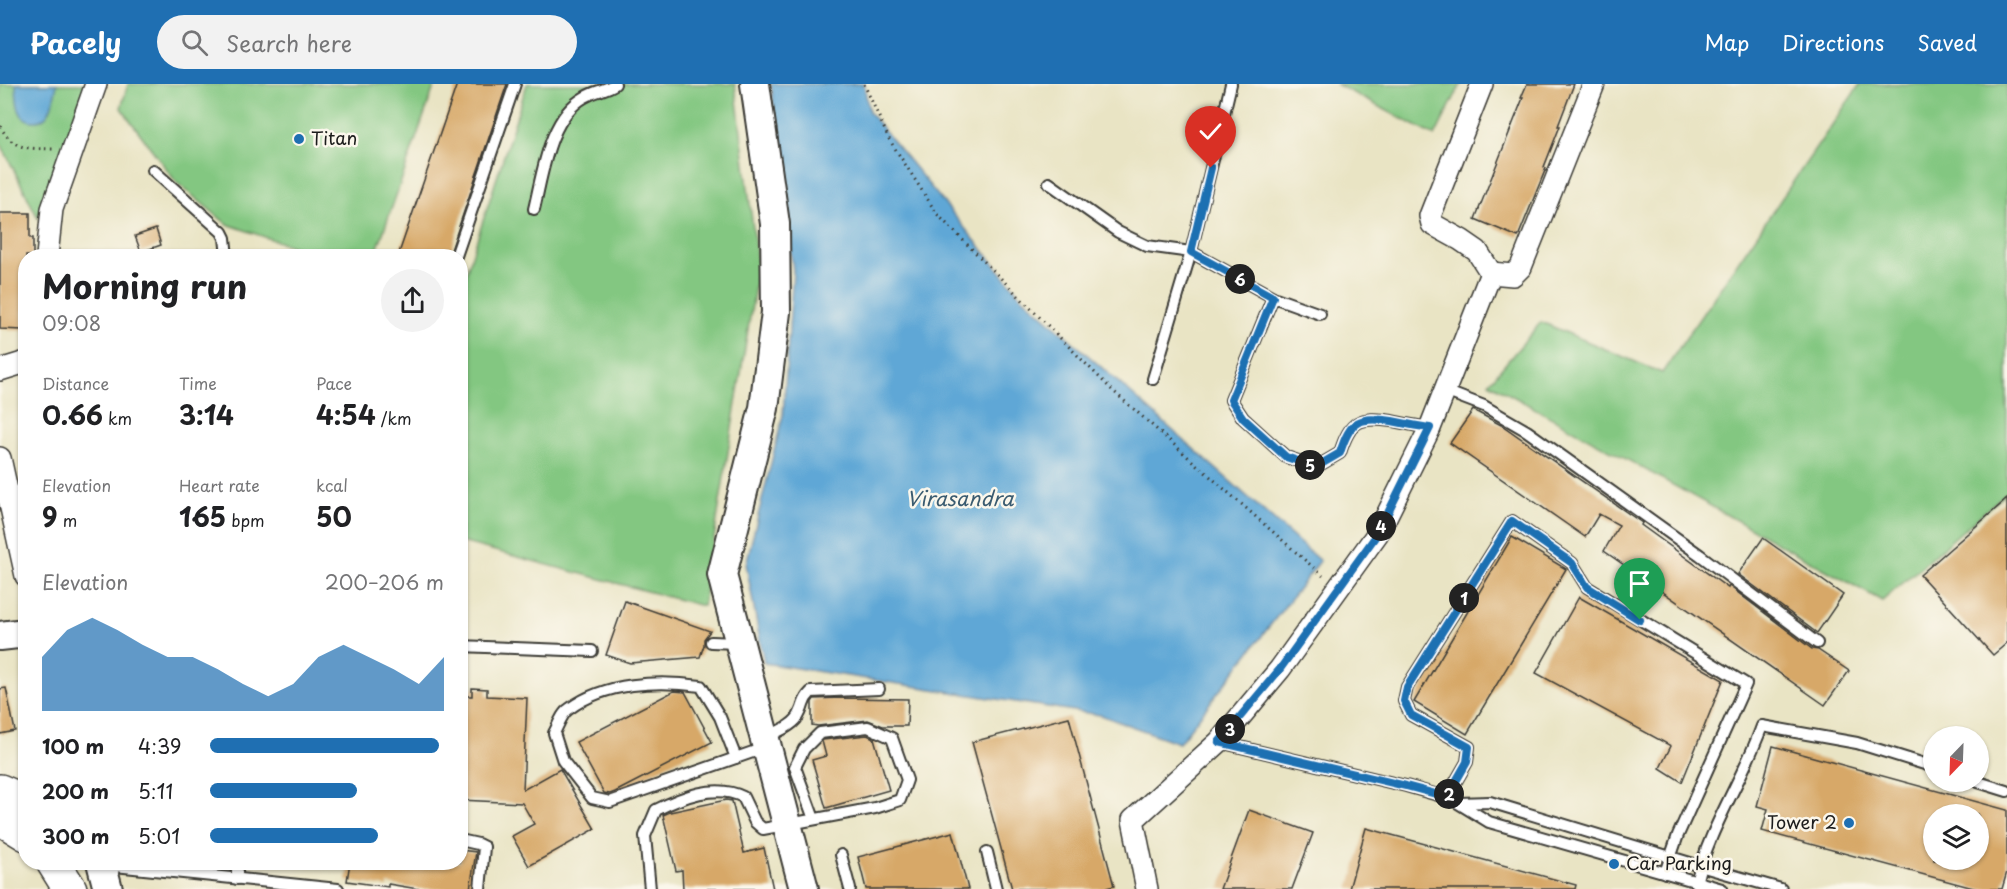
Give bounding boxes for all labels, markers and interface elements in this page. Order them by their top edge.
search box [157,15,577,69]
text: Pacely [30,21,121,64]
icon: search [178,26,211,59]
text: Search here [226,26,352,59]
text: Map [1704,26,1749,58]
text: Directions [1782,26,1884,58]
text: Saved [1917,26,1977,58]
pin [1185,106,1236,168]
icon: check [1194,115,1227,148]
place label: Titan [311,124,357,151]
marker: Titan [292,132,306,146]
text: Morning run [42,260,247,310]
pin: 6 [1225,264,1255,294]
text: 6 [1234,267,1246,291]
button: share [381,269,444,332]
text: 09:08 [42,308,101,338]
text: Distance [42,371,109,395]
text: Time [179,371,217,395]
text: Pace [316,371,352,395]
text: 0.66 [42,395,103,434]
text: 3:14 [179,395,234,434]
text: 4:54 [316,395,376,434]
text: km [103,406,132,430]
text: /km [376,406,412,430]
pin: 5 [1295,450,1325,480]
text: 5 [1305,453,1315,477]
text: Elevation [42,473,111,497]
text: Heart rate [179,473,260,497]
text: kcal [316,473,348,497]
water label: Virasandra [906,483,1015,513]
text: 9 [42,497,58,536]
text: 165 [179,497,226,536]
text: 50 [316,497,352,536]
text: m [58,508,77,532]
text: bpm [226,508,265,532]
pin: 4 [1366,511,1396,541]
text: 4 [1376,514,1386,538]
pin [1614,558,1665,620]
text: Elevation [42,567,128,597]
text: 200–206 m [325,567,444,597]
icon: arrive [1623,567,1656,600]
pin: 1 [1449,583,1479,613]
text: 1 [1460,586,1468,610]
pin: 3 [1215,714,1245,744]
text: 3 [1225,717,1235,741]
north arrow [1923,726,1989,792]
map controls [1923,726,1989,870]
text: 100 m [42,731,104,761]
text: 4:39 [138,731,181,761]
text: 200 m [42,776,109,806]
text: 5:11 [138,776,173,806]
pin: 2 [1434,779,1464,809]
text: 2 [1443,782,1455,806]
button: layers [1923,804,1989,870]
place label: Tower 2 [1767,808,1837,835]
marker: Tower 2 [1842,816,1856,830]
text: 300 m [42,821,110,851]
text: 5:01 [138,821,180,851]
place label: Car Parking [1626,849,1732,876]
marker: Car Parking [1607,857,1621,871]

